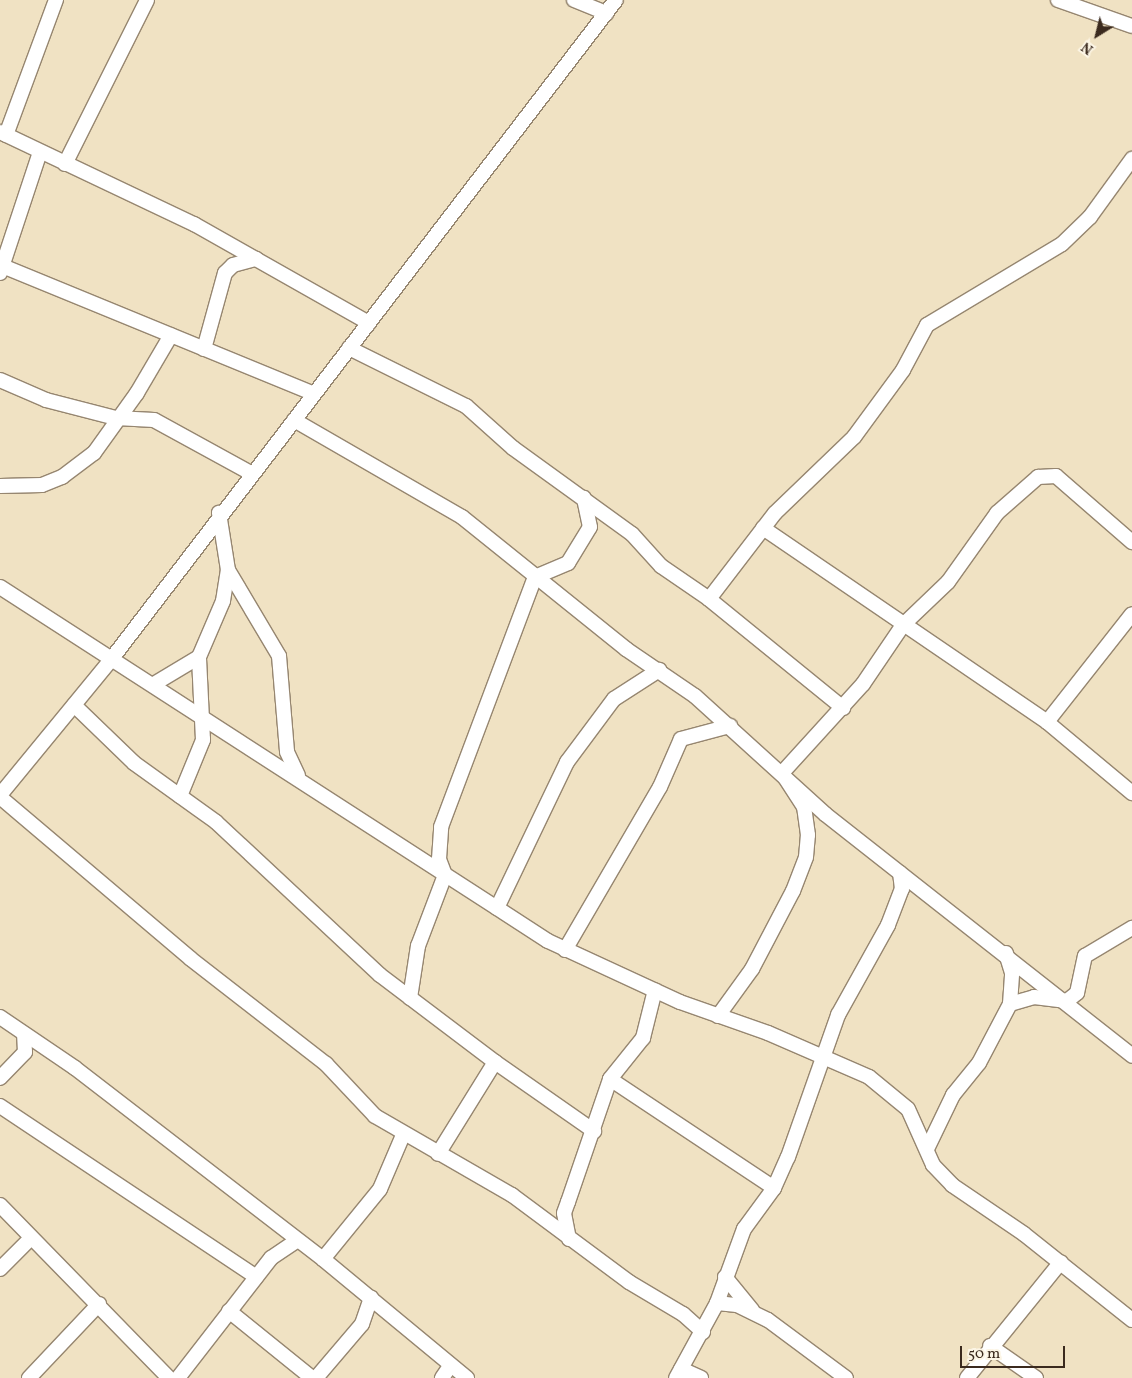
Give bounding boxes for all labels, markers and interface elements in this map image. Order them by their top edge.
north arrow [1072,10,1122,60]
text: N [1078,37,1098,58]
scale bar [962,1336,1067,1368]
text: 50 m [968,1344,1000,1365]

